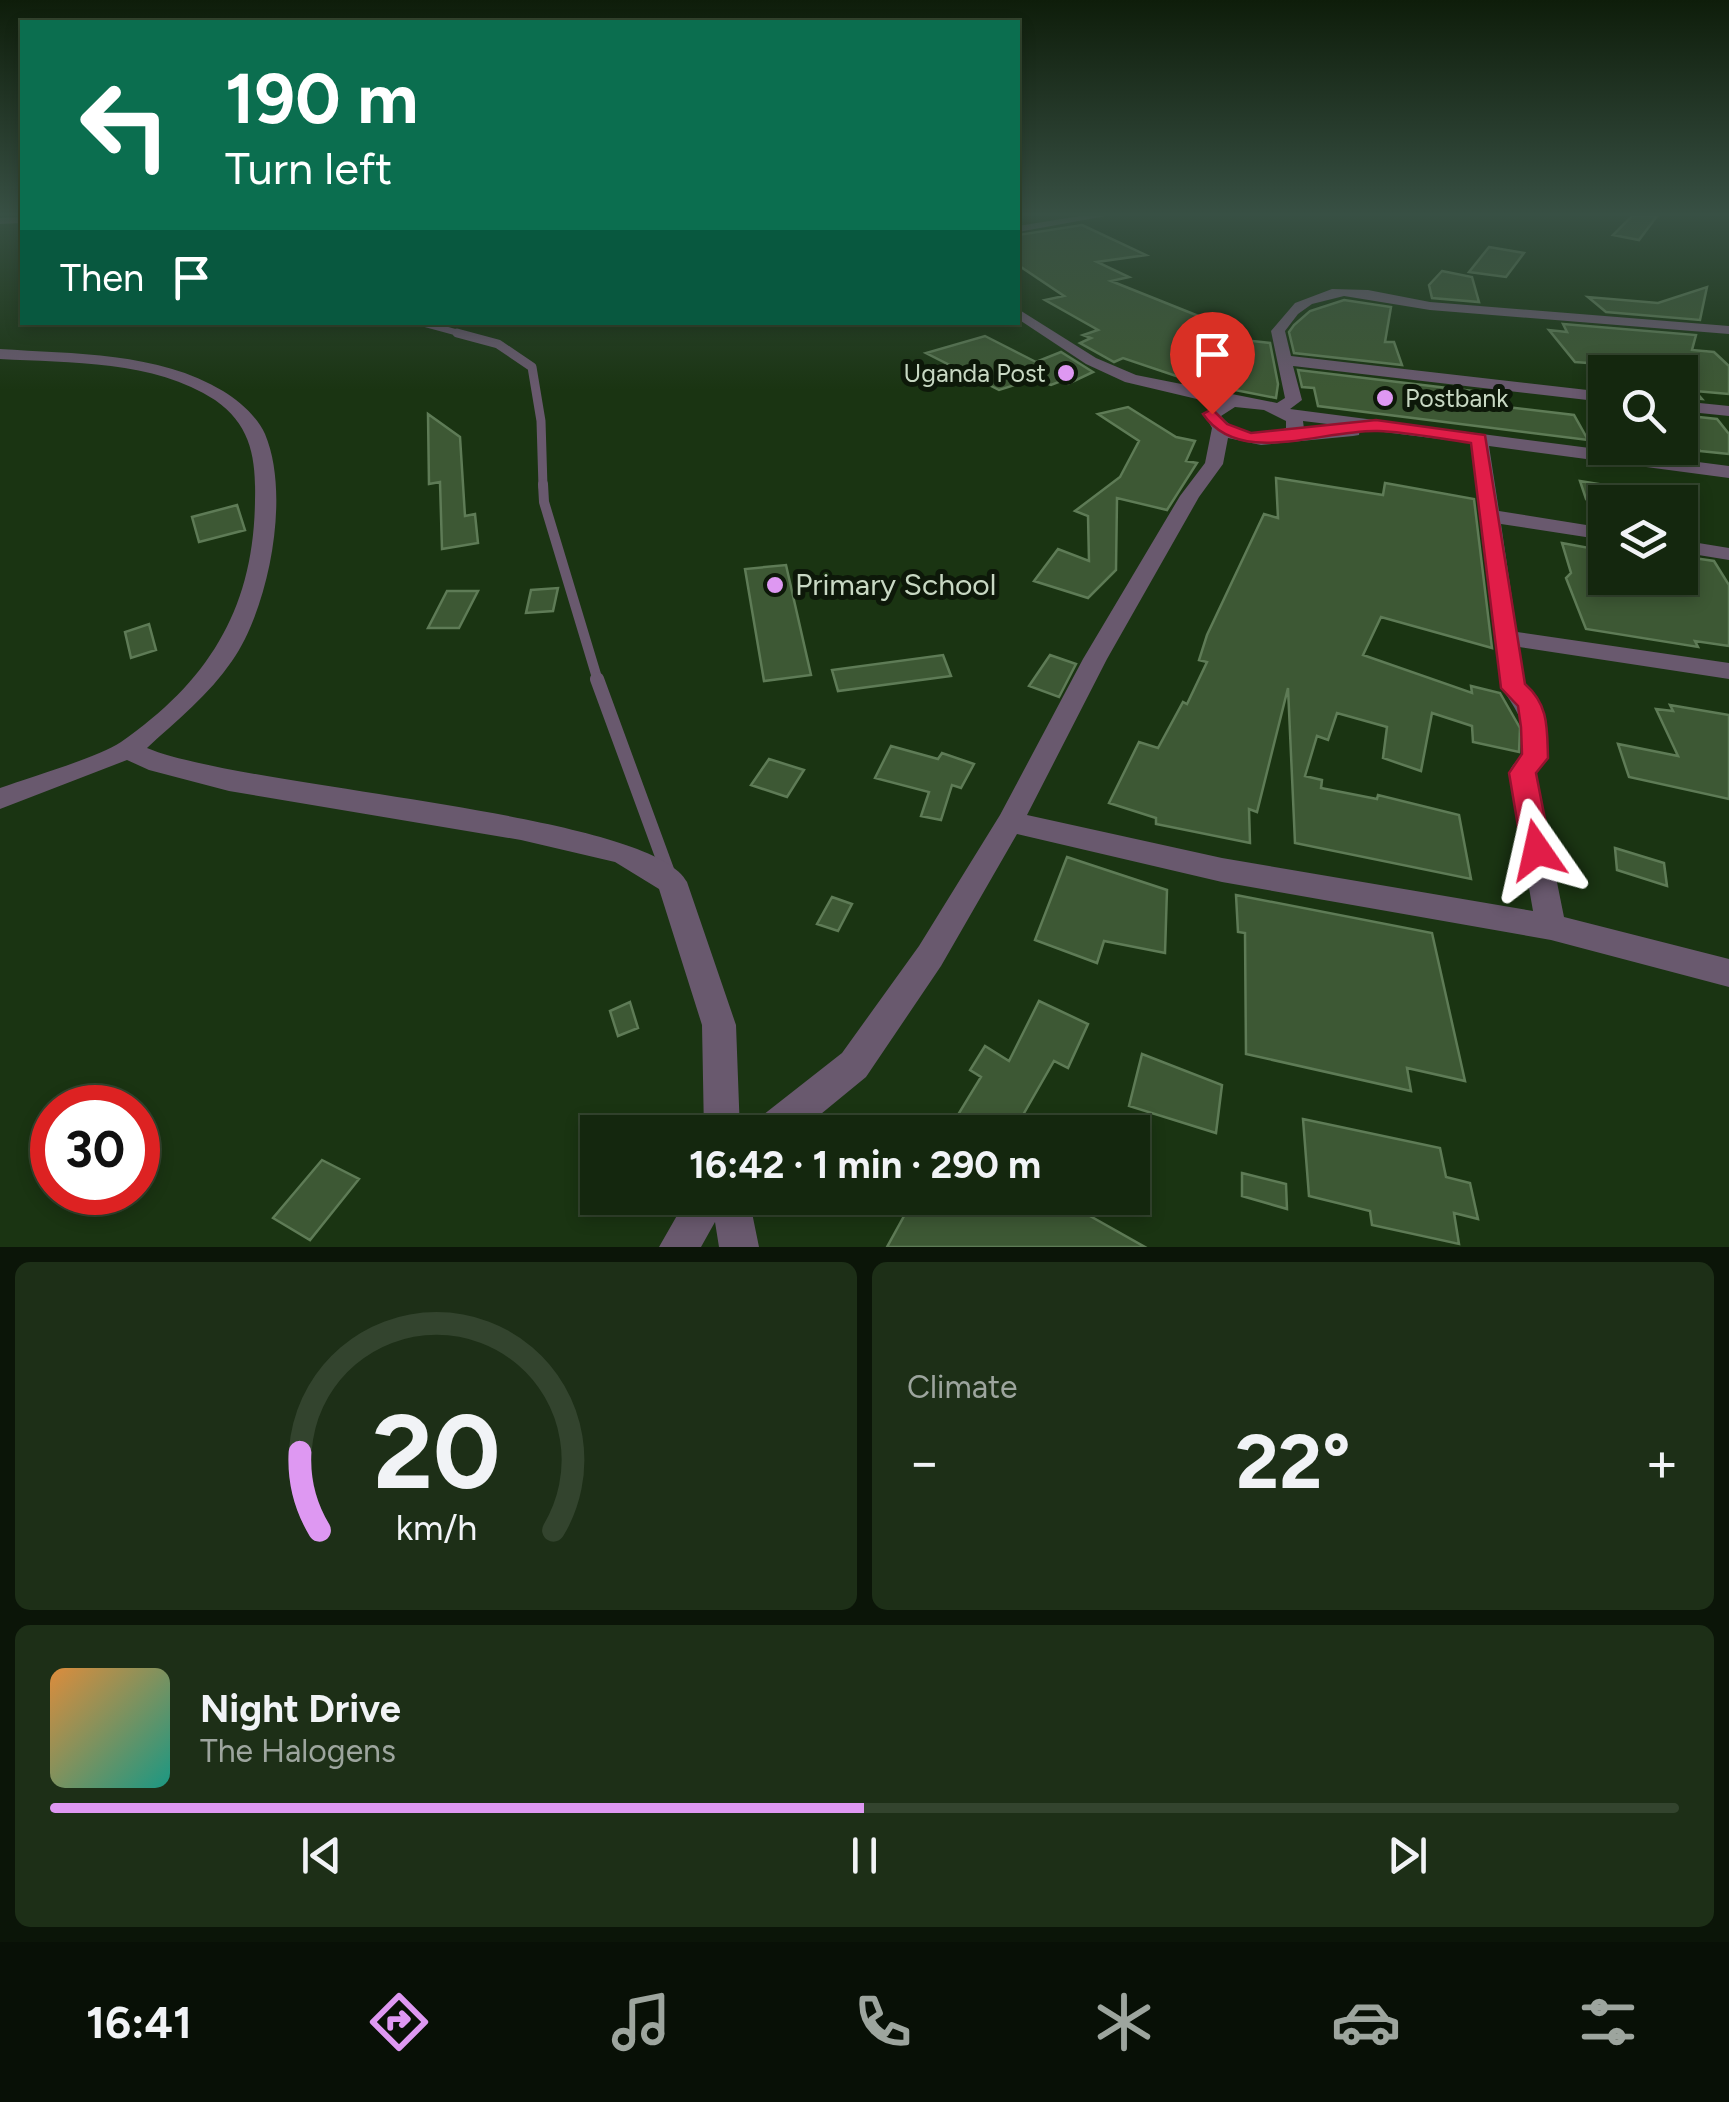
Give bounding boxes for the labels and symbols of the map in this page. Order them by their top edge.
pin [1170,312,1255,415]
place label: Uganda Post [904,358,1046,388]
marker: Uganda Post [1055,362,1077,384]
place label: Postbank [1405,383,1509,413]
marker: Postbank [1374,387,1396,409]
place label: Primary School [795,566,996,603]
marker: Primary School [764,574,786,596]
position arrow [1485,798,1589,902]
speed limit sign: 30 [30,1085,160,1215]

